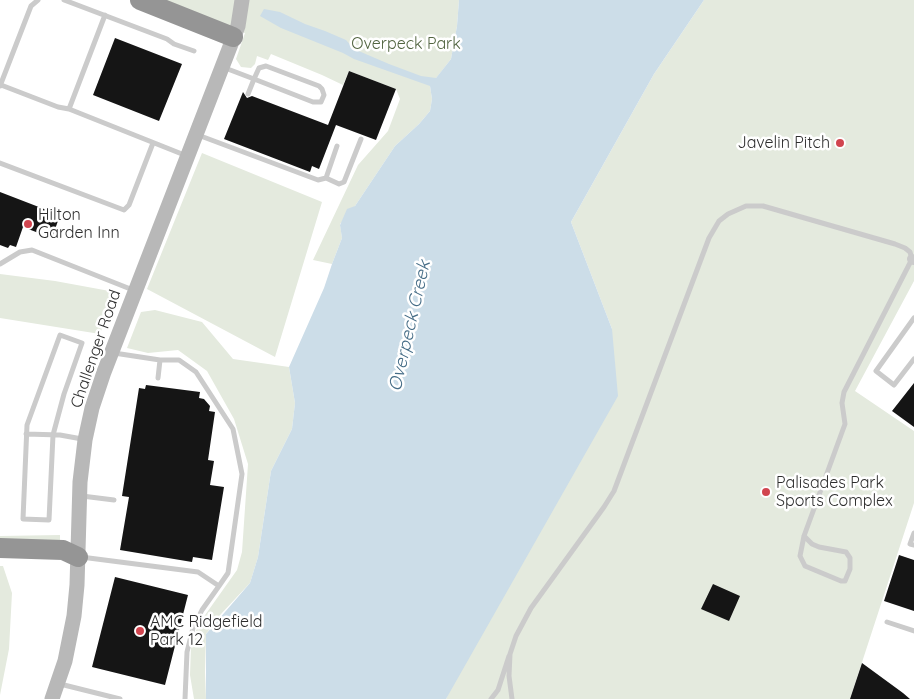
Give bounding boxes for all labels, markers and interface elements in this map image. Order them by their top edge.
park label: Overpeck Park [351,34,461,54]
place label: Javelin Pitch [738,133,830,153]
marker: Javelin Pitch [834,137,846,149]
place label: Hilton Garden Inn [38,205,120,243]
marker: Hilton Garden Inn [22,218,34,230]
water label: Overpeck Creek [384,259,436,393]
street label: Challenger Road [67,287,125,411]
place label: Palisades Park Sports Complex [776,473,893,511]
marker: Palisades Park Sports Complex [760,486,772,498]
place label: AMC Ridgefield Park 12 [150,612,262,650]
marker: AMC Ridgefield Park 12 [134,625,146,637]

